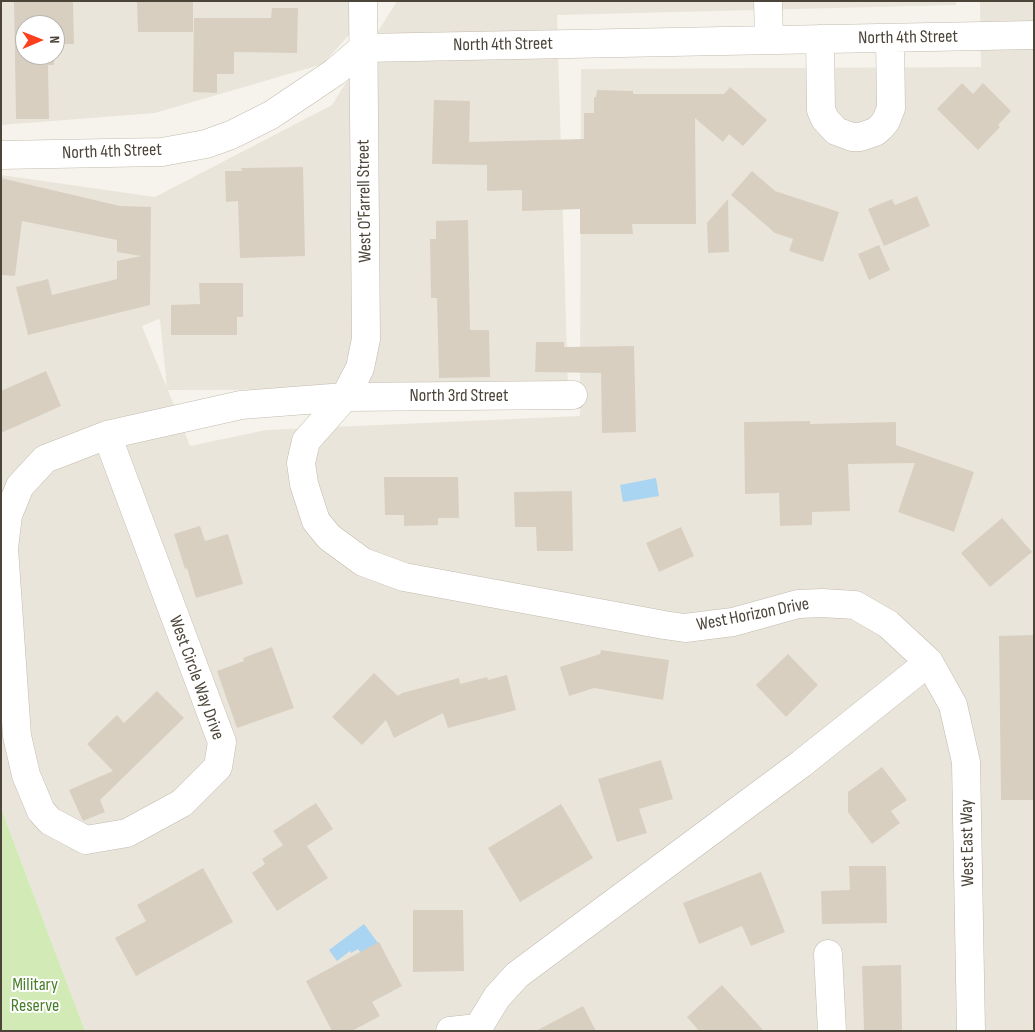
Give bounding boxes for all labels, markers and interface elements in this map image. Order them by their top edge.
north arrow [15,15,65,65]
street label: North 4th Street [858,26,958,50]
street label: North 4th Street [453,33,553,57]
text: N [46,36,63,44]
street label: North 4th Street [62,139,162,165]
street label: West O'Farrell Street [353,139,377,263]
street label: North 3rd Street [410,385,508,407]
street label: West Horizon Drive [695,593,811,637]
street label: West Circle Way Drive [164,613,228,743]
street label: West East Way [956,799,980,887]
park label: Military Reserve [11,974,59,1016]

